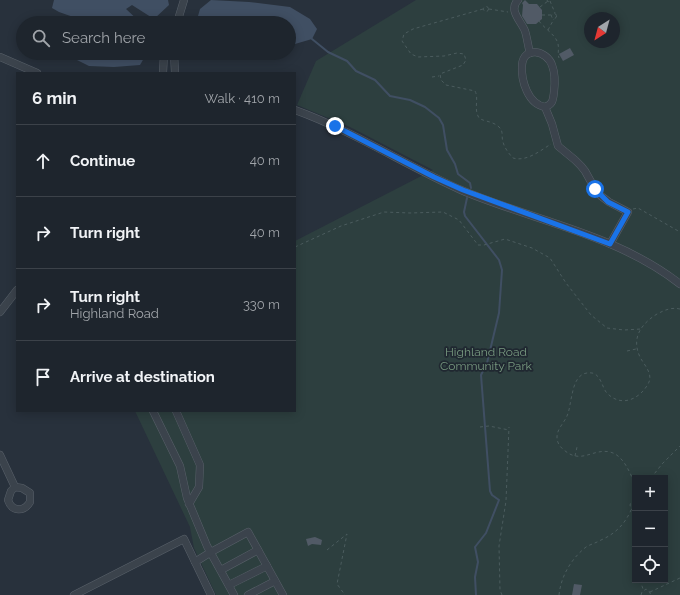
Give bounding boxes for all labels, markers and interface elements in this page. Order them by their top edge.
north arrow [584,12,620,48]
search box [16,16,296,60]
icon: search [30,27,52,49]
text: Search here [62,29,145,47]
text: 6 min [32,88,77,108]
text: Walk · 410 m [205,91,280,106]
route end [326,117,344,135]
icon: ahead [32,150,54,172]
text: Continue [70,152,135,170]
text: 40 m [250,153,280,168]
route start [586,180,604,198]
icon: right [32,222,54,244]
text: Turn right [70,224,140,242]
text: 40 m [250,225,280,240]
text: Turn right [70,288,140,306]
icon: right [32,294,54,316]
text: 330 m [243,297,280,312]
text: Highland Road [70,306,159,321]
park label: Highland Road Community Park [440,345,533,373]
icon: arrive [32,366,54,388]
text: Arrive at destination [70,368,215,386]
map controls [632,475,668,583]
button: + [632,475,668,511]
button: − [632,511,668,547]
button: locate [632,547,668,583]

